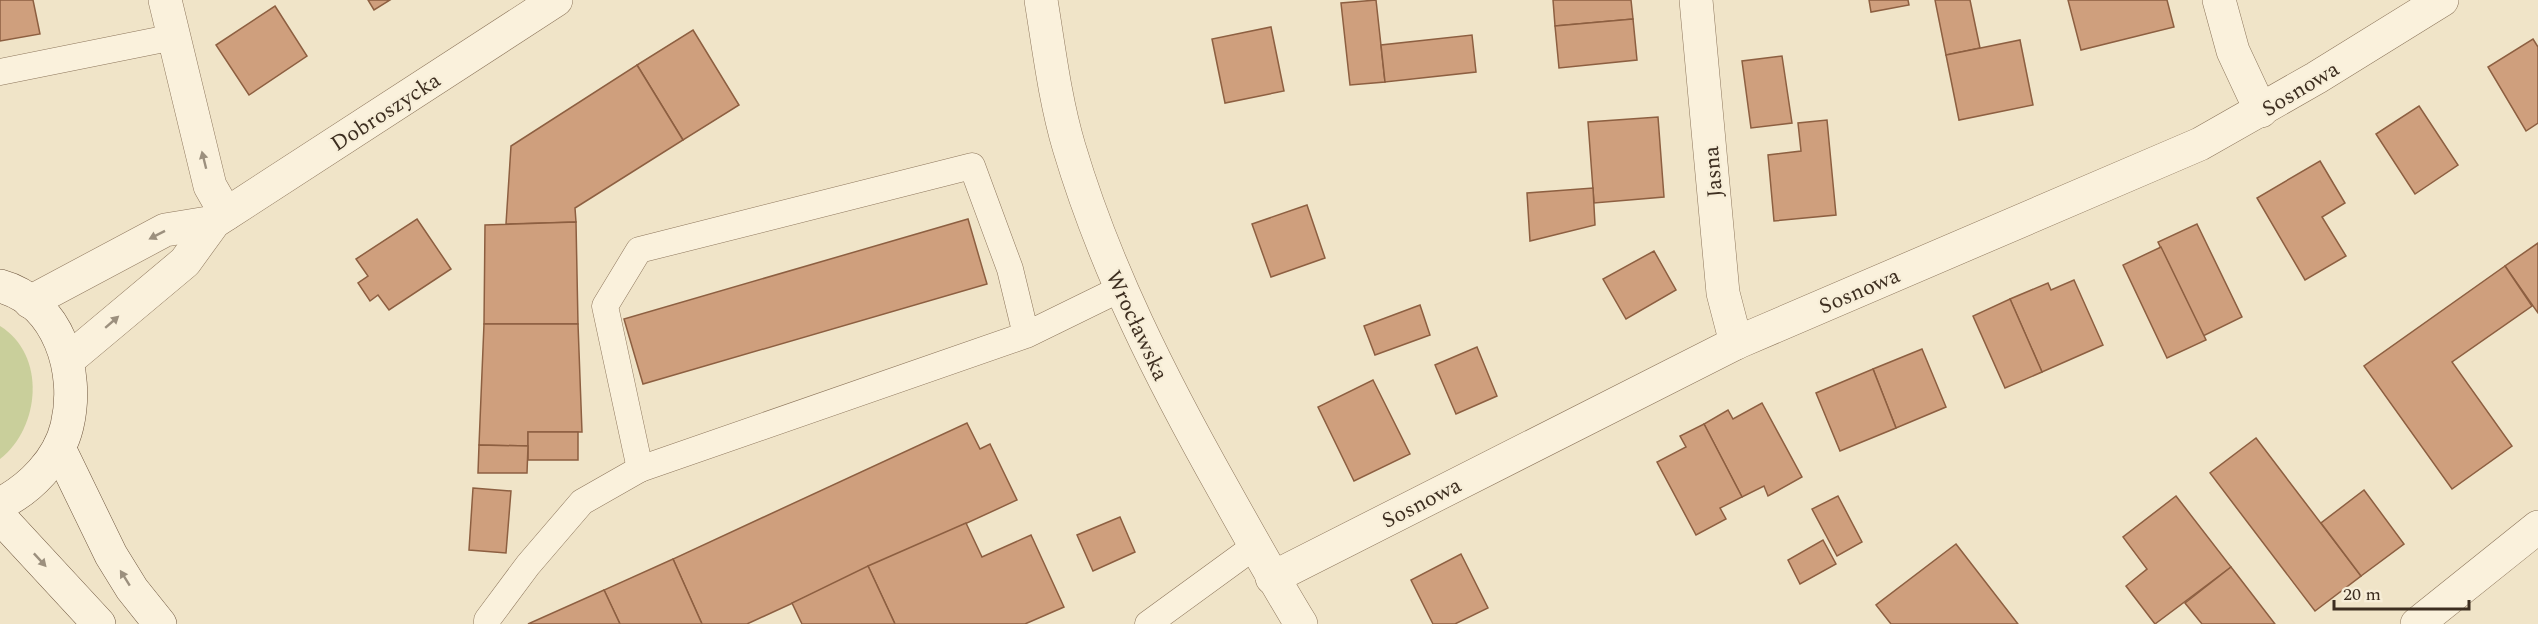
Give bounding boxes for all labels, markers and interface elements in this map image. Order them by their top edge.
street label: Sosnowa [2256,53,2346,125]
street label: Dobroszycka [324,64,448,160]
street label: Jasna [1695,144,1732,199]
one-way arrow [198,151,208,169]
one-way arrow [148,229,166,239]
street label: Sosnowa [1814,259,1906,323]
street label: Wrocławska [1097,265,1177,387]
one-way arrow [104,315,120,328]
street label: Sosnowa [1376,469,1467,537]
one-way arrow [33,553,47,568]
one-way arrow [119,570,130,586]
scale bar [2334,573,2469,611]
text: 20 m [2343,581,2381,608]

